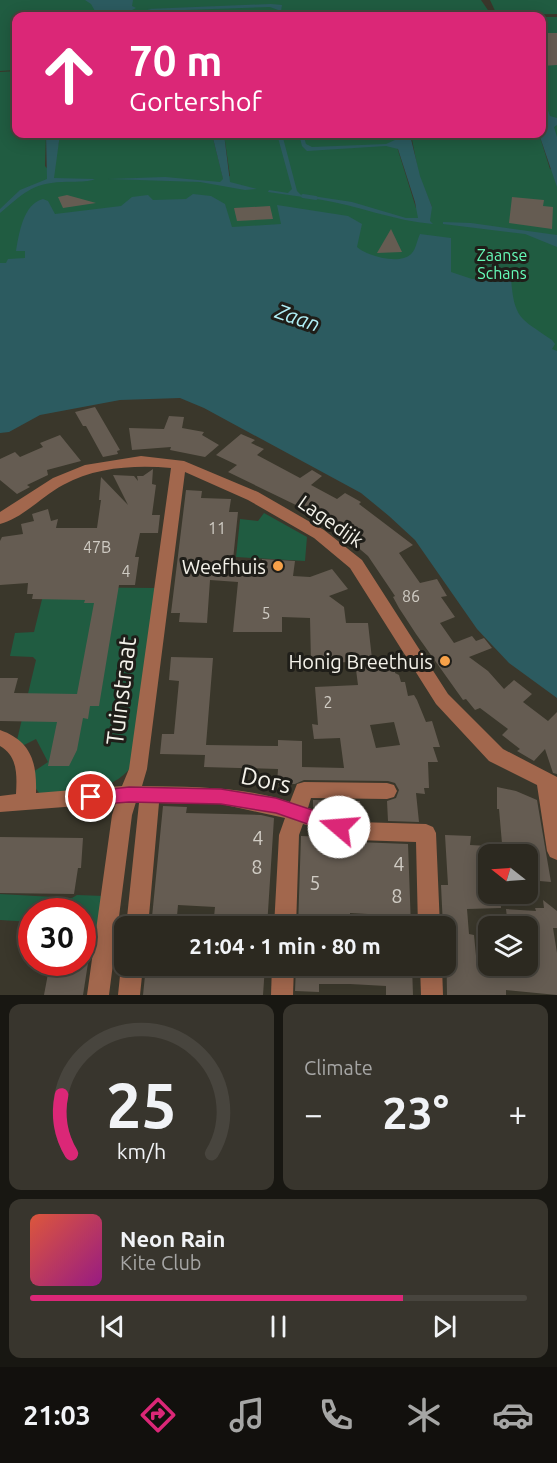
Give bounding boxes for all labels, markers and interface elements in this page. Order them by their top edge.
icon: ahead [30,36,108,114]
text: 70 m [129,37,223,84]
text: Gortershof [129,86,262,116]
park label: Zaanse Schans [477,246,527,282]
water label: Zaan [272,298,323,336]
street label: Lagedijk [294,490,368,552]
house number: 11 [208,519,226,537]
house number: 47B [83,538,111,556]
place label: Weefhuis [182,555,266,578]
marker: Weefhuis [271,559,285,573]
house number: 4 [121,562,131,580]
house number: 86 [402,587,420,605]
house number: 5 [261,604,271,622]
street label: Tuinstraat [101,635,141,747]
place label: Honig Breethuis [288,650,433,673]
marker: Honig Breethuis [438,654,452,668]
house number: 2 [323,693,333,711]
street label: Dors [238,762,294,798]
pin [65,771,116,822]
icon: arrive [74,780,107,813]
position arrow [307,795,371,859]
house number: 4 [252,826,264,849]
north arrow [478,844,538,904]
map controls [478,844,538,976]
house number: 4 [393,852,405,875]
house number: 8 [251,855,263,878]
house number: 5 [309,871,321,894]
house number: 8 [391,884,403,907]
speed limit sign: 30 [18,898,96,976]
button: layers [478,916,538,976]
text: 21:04 · 1 min · 80 m [189,933,381,958]
text: Climate [304,1056,373,1079]
text: 25 [106,1070,177,1140]
text: 23° [382,1087,449,1138]
text: − [304,1095,323,1132]
text: + [508,1095,527,1132]
text: km/h [117,1139,166,1163]
text: Neon Rain [120,1226,225,1251]
text: Kite Club [120,1251,202,1274]
icon: previous [96,1310,129,1343]
icon: pause [262,1310,295,1343]
icon: next [428,1310,461,1343]
icon: directions [137,1394,179,1436]
icon: music [226,1394,268,1436]
icon: phone [315,1394,357,1436]
icon: climate [403,1394,445,1436]
icon: car [492,1394,534,1436]
text: 21:03 [23,1400,91,1430]

